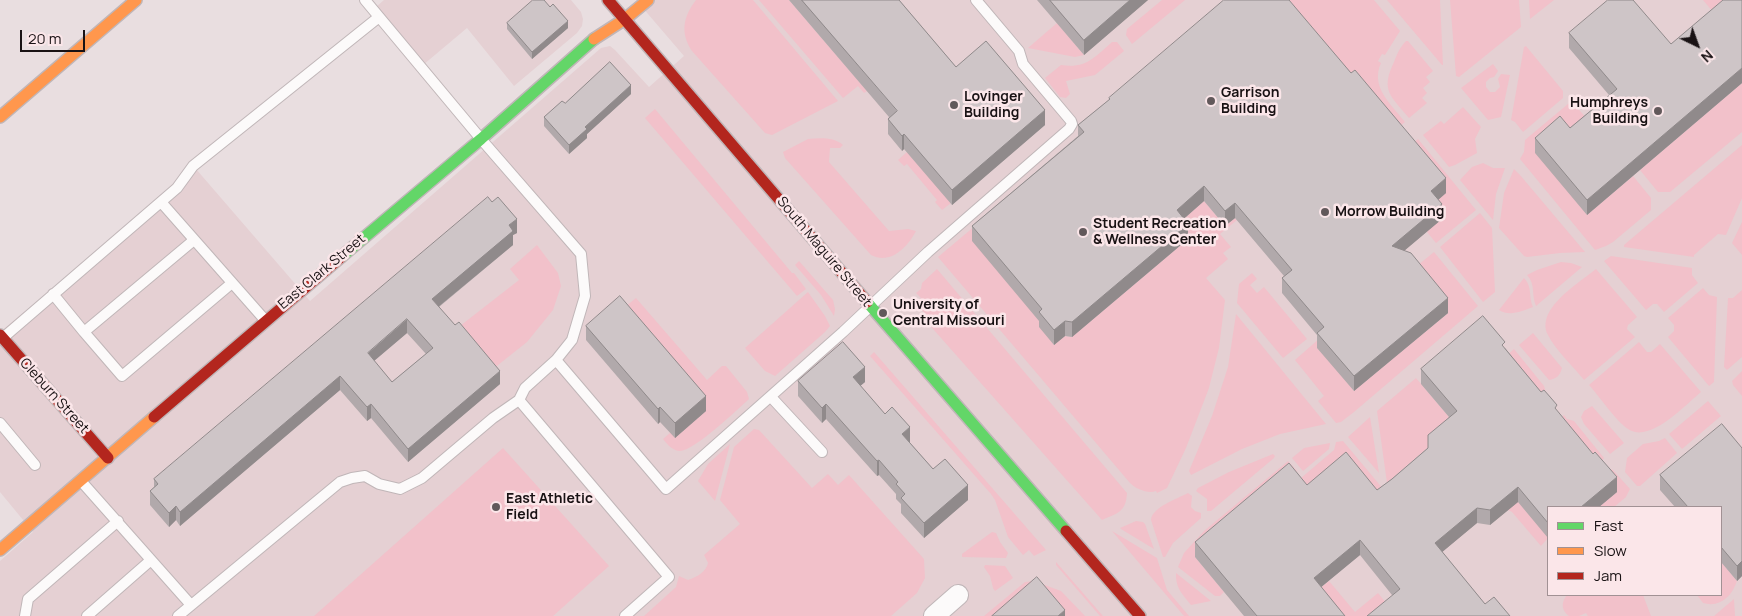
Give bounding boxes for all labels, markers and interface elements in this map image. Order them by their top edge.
scale bar [22,20,88,52]
north arrow [1672,20,1722,70]
text: 20 m [28,28,61,49]
text: N [1697,46,1717,67]
place label: Garrison Building [1221,85,1279,118]
place label: Lovinger Building [964,89,1023,121]
marker: Garrison Building [1205,95,1217,107]
place label: Humphreys Building [1570,95,1648,128]
marker: Lovinger Building [948,99,960,111]
marker: Humphreys Building [1652,105,1664,117]
street label: South Maguire Street [773,194,875,310]
place label: Morrow Building [1335,204,1444,220]
marker: Morrow Building [1319,206,1331,218]
place label: Student Recreation & Wellness Center [1093,216,1226,248]
marker: Student Recreation & Wellness Center [1077,226,1089,238]
street label: East Clark Street [275,231,369,313]
place label: University of Central Missouri [893,297,1005,330]
marker: University of Central Missouri [877,307,889,319]
street label: Cleburn Street [16,355,92,437]
place label: East Athletic Field [506,491,593,524]
marker: East Athletic Field [490,501,502,513]
legend [1547,506,1722,596]
text: Fast [1594,515,1623,536]
text: Slow [1594,540,1627,561]
text: Jam [1594,565,1622,586]

